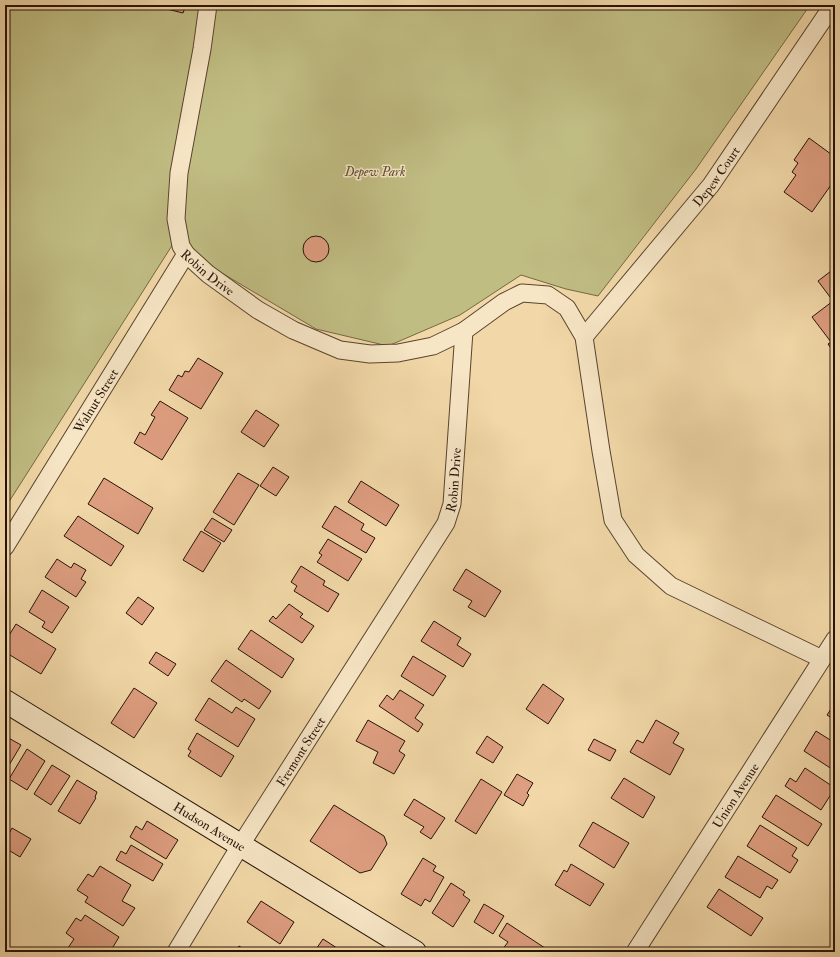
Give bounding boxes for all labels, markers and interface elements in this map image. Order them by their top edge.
street label: Depew Court [689,144,744,210]
park label: Depew Park [344,164,405,180]
street label: Robin Drive [177,246,238,300]
street label: Walnut Street [70,366,122,437]
street label: Robin Drive [443,447,465,514]
street label: Fremont Street [273,714,329,790]
street label: Union Avenue [709,760,763,831]
street label: Hudson Avenue [170,799,249,856]

